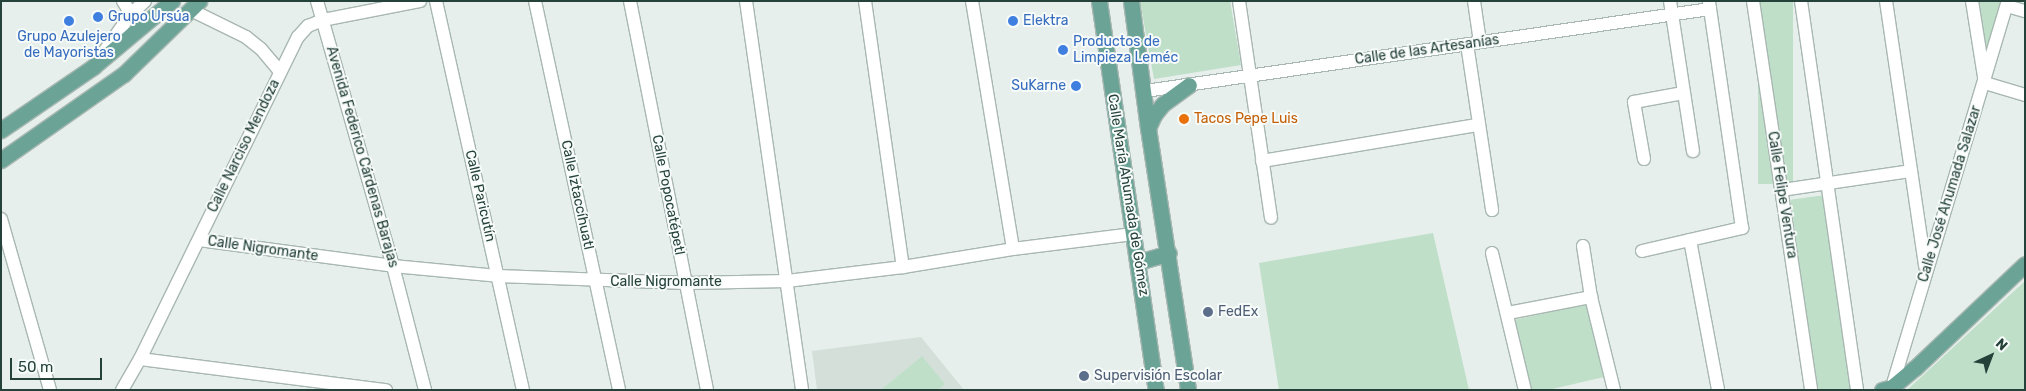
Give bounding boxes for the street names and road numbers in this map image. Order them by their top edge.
street label: Calle de las Artesanías [1354,32,1500,68]
street label: Avenida Federico Cárdenas Barajas [322,44,402,270]
street label: Calle Narciso Mendoza [204,77,284,215]
street label: Calle María Ahumada de Gómez [1104,93,1152,297]
street label: Calle José Ahumada Salazar [1915,103,1985,285]
street label: Calle Felipe Ventura [1764,130,1800,260]
street label: Calle Popocatépetl [648,133,688,257]
street label: Calle Iztaccíhuatl [557,139,597,251]
street label: Calle Paricutín [461,148,499,244]
street label: Calle Nigromante [207,233,319,265]
street label: Calle Nigromante [610,274,722,290]

